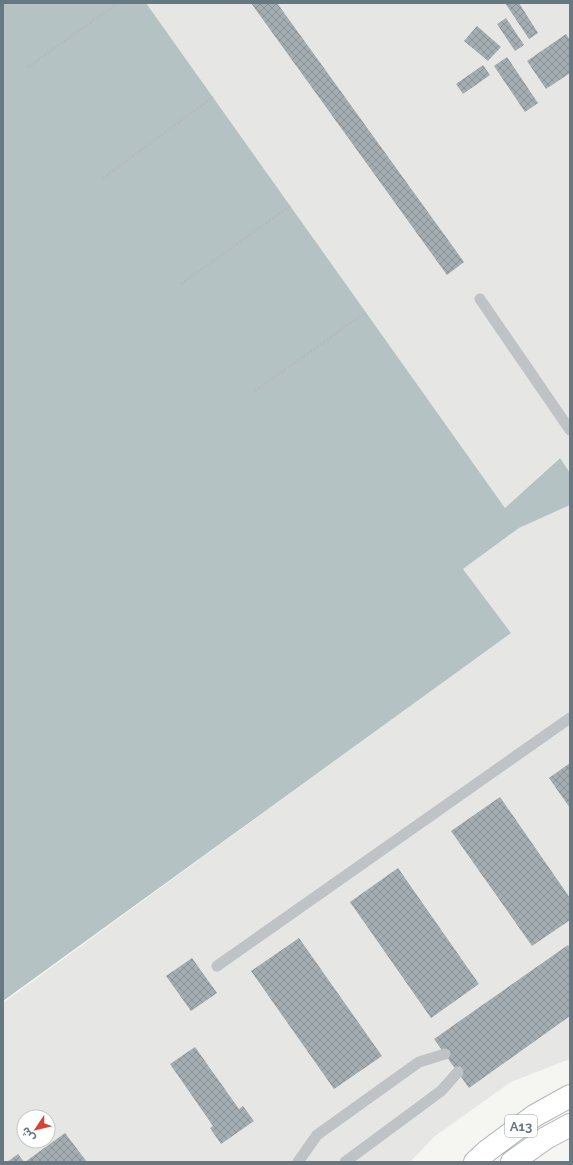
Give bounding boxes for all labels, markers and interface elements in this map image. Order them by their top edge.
north arrow [16,1109,56,1149]
road number: A13 [505,1115,537,1137]
text: ش [19,1125,38,1144]

